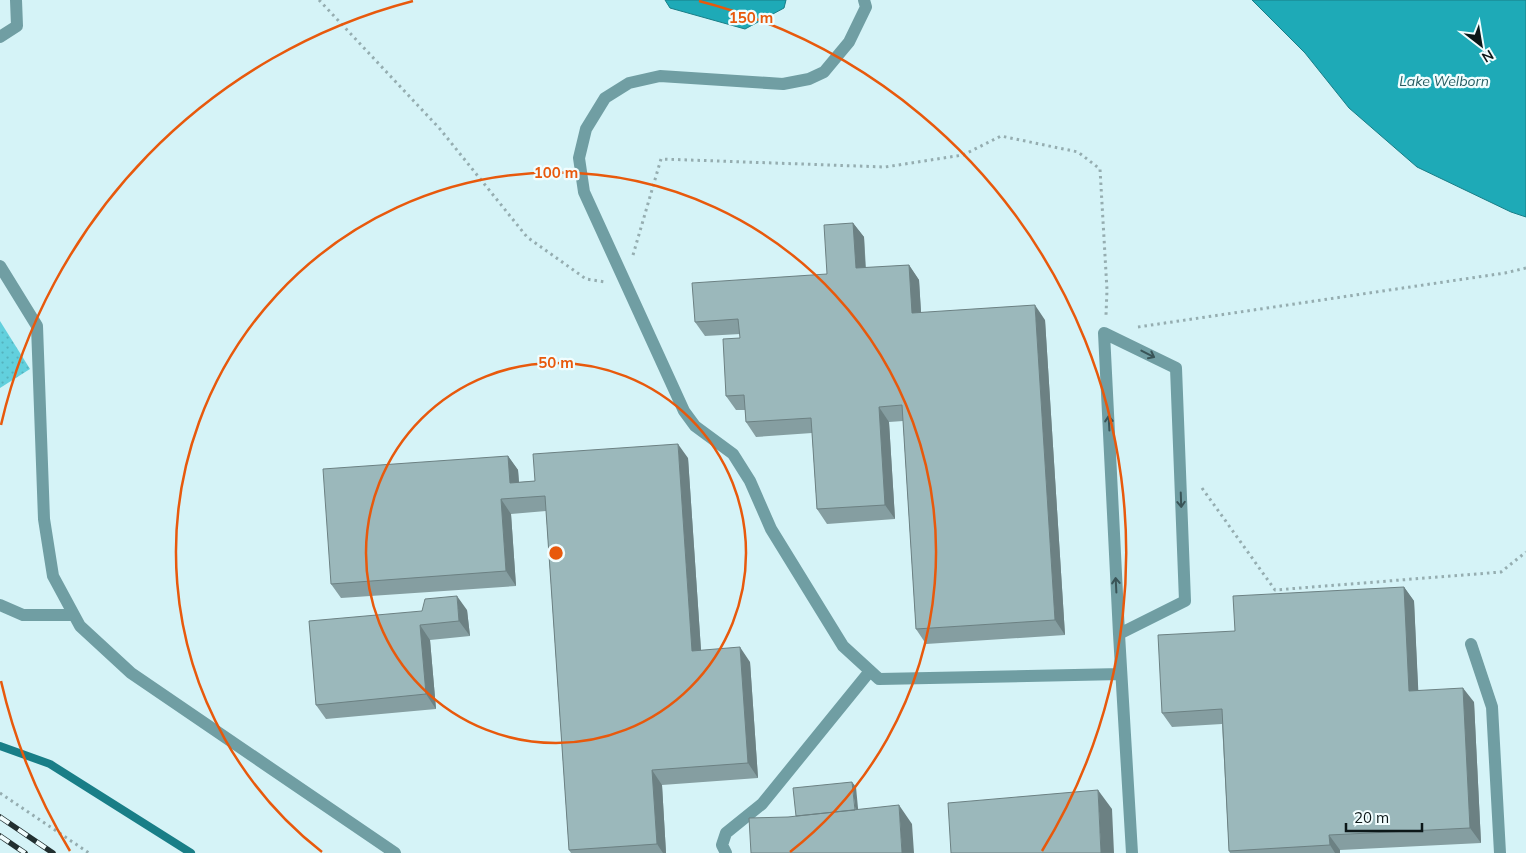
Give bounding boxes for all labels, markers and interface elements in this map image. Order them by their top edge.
text: 150 m [729,8,773,27]
north arrow [1456,20,1506,70]
text: N [1479,46,1497,67]
water label: Lake Welborn [1399,72,1489,90]
text: 100 m [534,163,578,182]
one-way arrow [1140,350,1155,359]
text: 50 m [538,353,574,372]
one-way arrow [1104,415,1113,431]
one-way arrow [1177,491,1186,507]
centre of rings [547,544,565,562]
one-way arrow [1112,577,1121,593]
scale bar [1346,800,1422,832]
text: 20 m [1354,808,1389,827]

